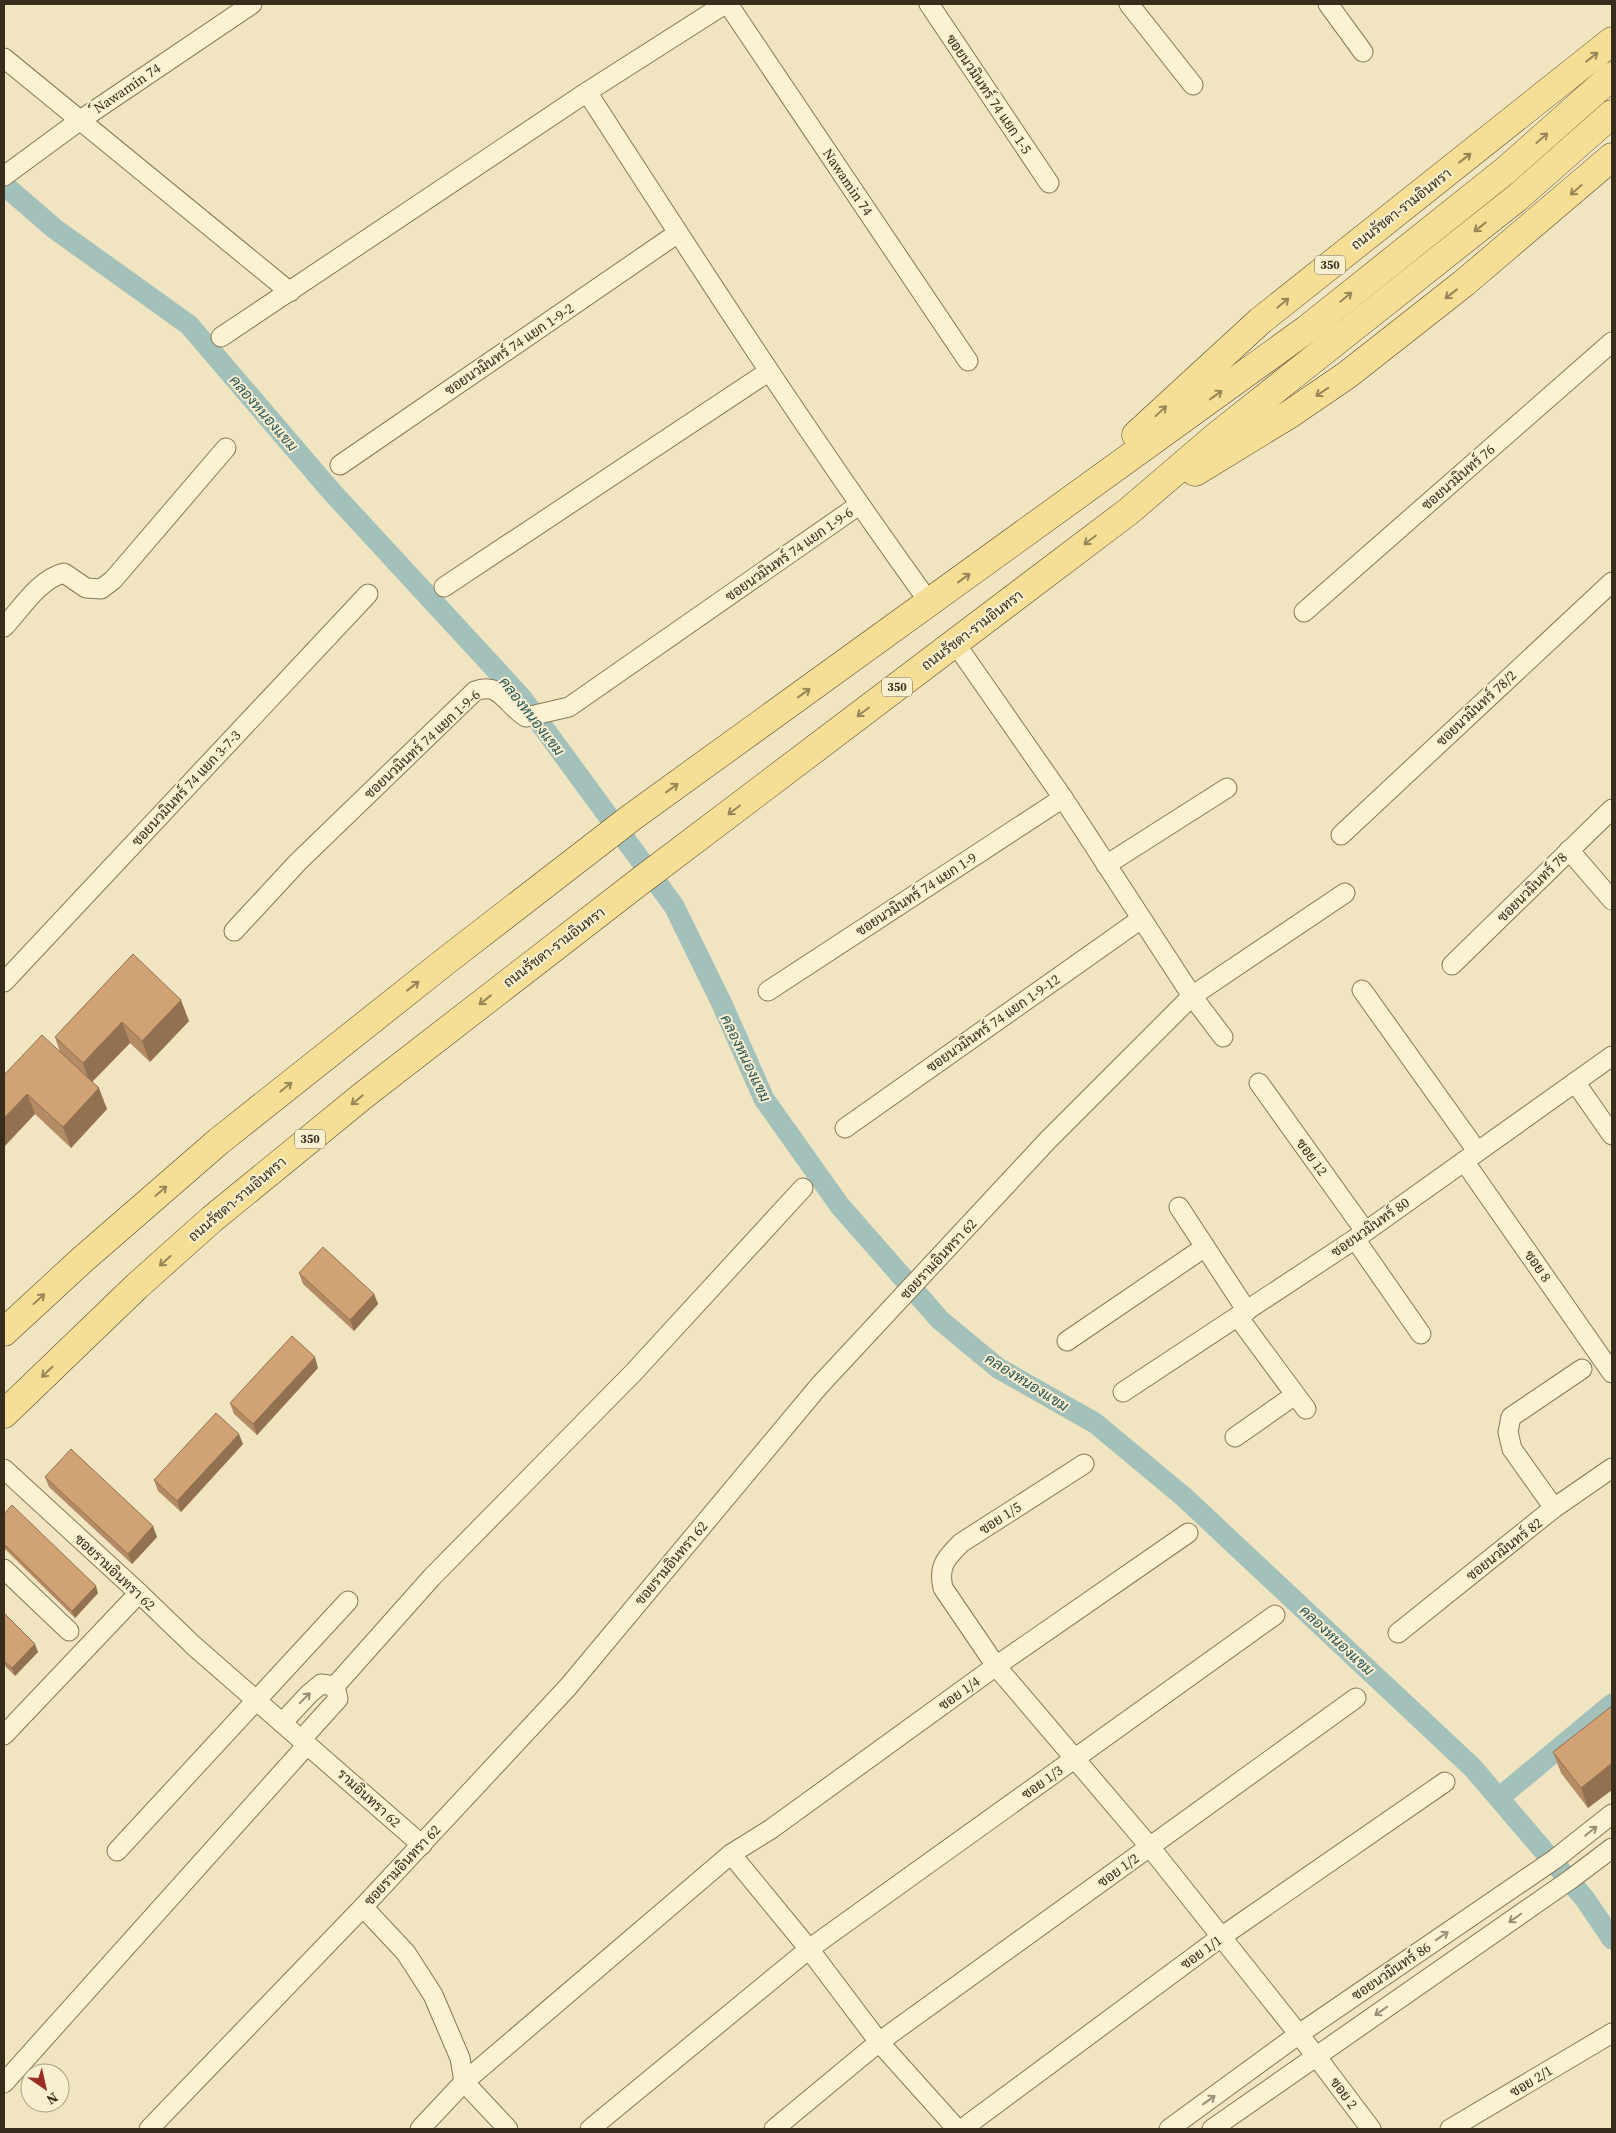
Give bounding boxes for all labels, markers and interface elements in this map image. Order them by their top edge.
street label: ซอยนวมินทร์ 74 แยก 1-5 [941,30,1037,158]
one-way arrow [1585,52,1598,63]
street label: ์Nawamin 74 [85,58,165,121]
one-way arrow [1536,132,1549,143]
street label: Nawamin 74 [818,144,878,220]
one-way arrow [1458,153,1471,164]
street label: ถนนรัชดา-รามอินทรา [1346,163,1456,255]
one-way arrow [1569,184,1582,196]
one-way arrow [1474,222,1487,233]
road number: 350 [1315,256,1345,274]
one-way arrow [1445,288,1458,299]
one-way arrow [1339,292,1352,303]
street label: ซอยนวมินทร์ 74 แยก 1-9-2 [440,298,578,400]
one-way arrow [1276,298,1289,309]
water label: คลองหนองแขม [225,370,303,456]
one-way arrow [1315,387,1329,397]
one-way arrow [1209,389,1222,400]
one-way arrow [1155,405,1168,417]
street label: ซอยนวมินทร์ 76 [1417,439,1499,515]
street label: ซอยนวมินทร์ 74 แยก 1-9-6 [721,502,857,606]
one-way arrow [1083,535,1097,545]
one-way arrow [957,572,970,583]
street label: ถนนรัชดา-รามอินทรา [917,585,1027,675]
street label: ซอยนวมินทร์ 78/2 [1431,665,1521,751]
water label: คลองหนองแขม [495,672,569,760]
road number: 350 [882,678,912,696]
street label: ซอยนวมินทร์ 74 แยก 1-9-6 [360,685,484,803]
one-way arrow [796,688,810,698]
one-way arrow [856,707,870,717]
street label: ซอยนวมินทร์ 74 แยก 3-7-3 [127,726,245,850]
one-way arrow [665,783,678,794]
one-way arrow [728,805,741,816]
street label: ซอยนวมินทร์ 74 แยก 1-9 [852,847,980,941]
street label: ซอยนวมินทร์ 78 [1493,848,1571,926]
street label: ถนนรัชดา-รามอินทรา [499,902,609,992]
street label: ซอยนวมินทร์ 74 แยก 1-9-12 [922,969,1064,1077]
one-way arrow [406,981,419,992]
one-way arrow [478,995,492,1005]
water label: คลองหนองแขม [716,1011,776,1105]
one-way arrow [279,1082,292,1093]
one-way arrow [351,1095,364,1106]
road number: 350 [295,1130,325,1148]
street label: ซอย 12 [1292,1134,1332,1180]
street label: ถนนรัชดา-รามอินทรา [184,1152,290,1246]
one-way arrow [154,1185,167,1196]
street label: ซอยนวมินทร์ 80 [1327,1193,1413,1261]
street label: ซอยรามอินทรา 62 [895,1214,981,1304]
street label: ซอย 8 [1520,1246,1556,1286]
one-way arrow [159,1255,172,1266]
one-way arrow [33,1293,46,1305]
water label: คลองหนองแขม [981,1348,1073,1416]
one-way arrow [41,1366,53,1378]
street label: ซอย 1/5 [975,1497,1025,1539]
street label: ซอยนวมินทร์ 82 [1462,1513,1546,1585]
street label: ซอยรามอินทรา 62 [630,1517,712,1609]
street label: ซอยรามอินทรา 62 [70,1529,160,1615]
water label: คลองหนองแขม [1295,1600,1379,1680]
street label: ซอย 1/4 [934,1671,984,1715]
one-way arrow [299,1692,312,1704]
street label: ซอย 1/3 [1017,1760,1067,1804]
street label: รามอินทรา 62 [333,1764,405,1832]
street label: ซอยรามอินทรา 62 [359,1820,445,1910]
one-way arrow [1584,1826,1597,1837]
street label: ซอย 1/2 [1093,1848,1143,1892]
one-way arrow [1508,1913,1522,1923]
street label: ซอย 1/1 [1176,1930,1226,1974]
one-way arrow [1434,1931,1448,1941]
street label: ซอยนวมินทร์ 86 [1347,1937,1435,2005]
one-way arrow [1375,2006,1389,2016]
street label: ซอย 2/1 [1506,2060,1556,2102]
north arrow [20,2063,70,2113]
street label: ซอย 2 [1325,2073,1363,2113]
text: N [42,2088,62,2110]
one-way arrow [1202,2095,1215,2106]

